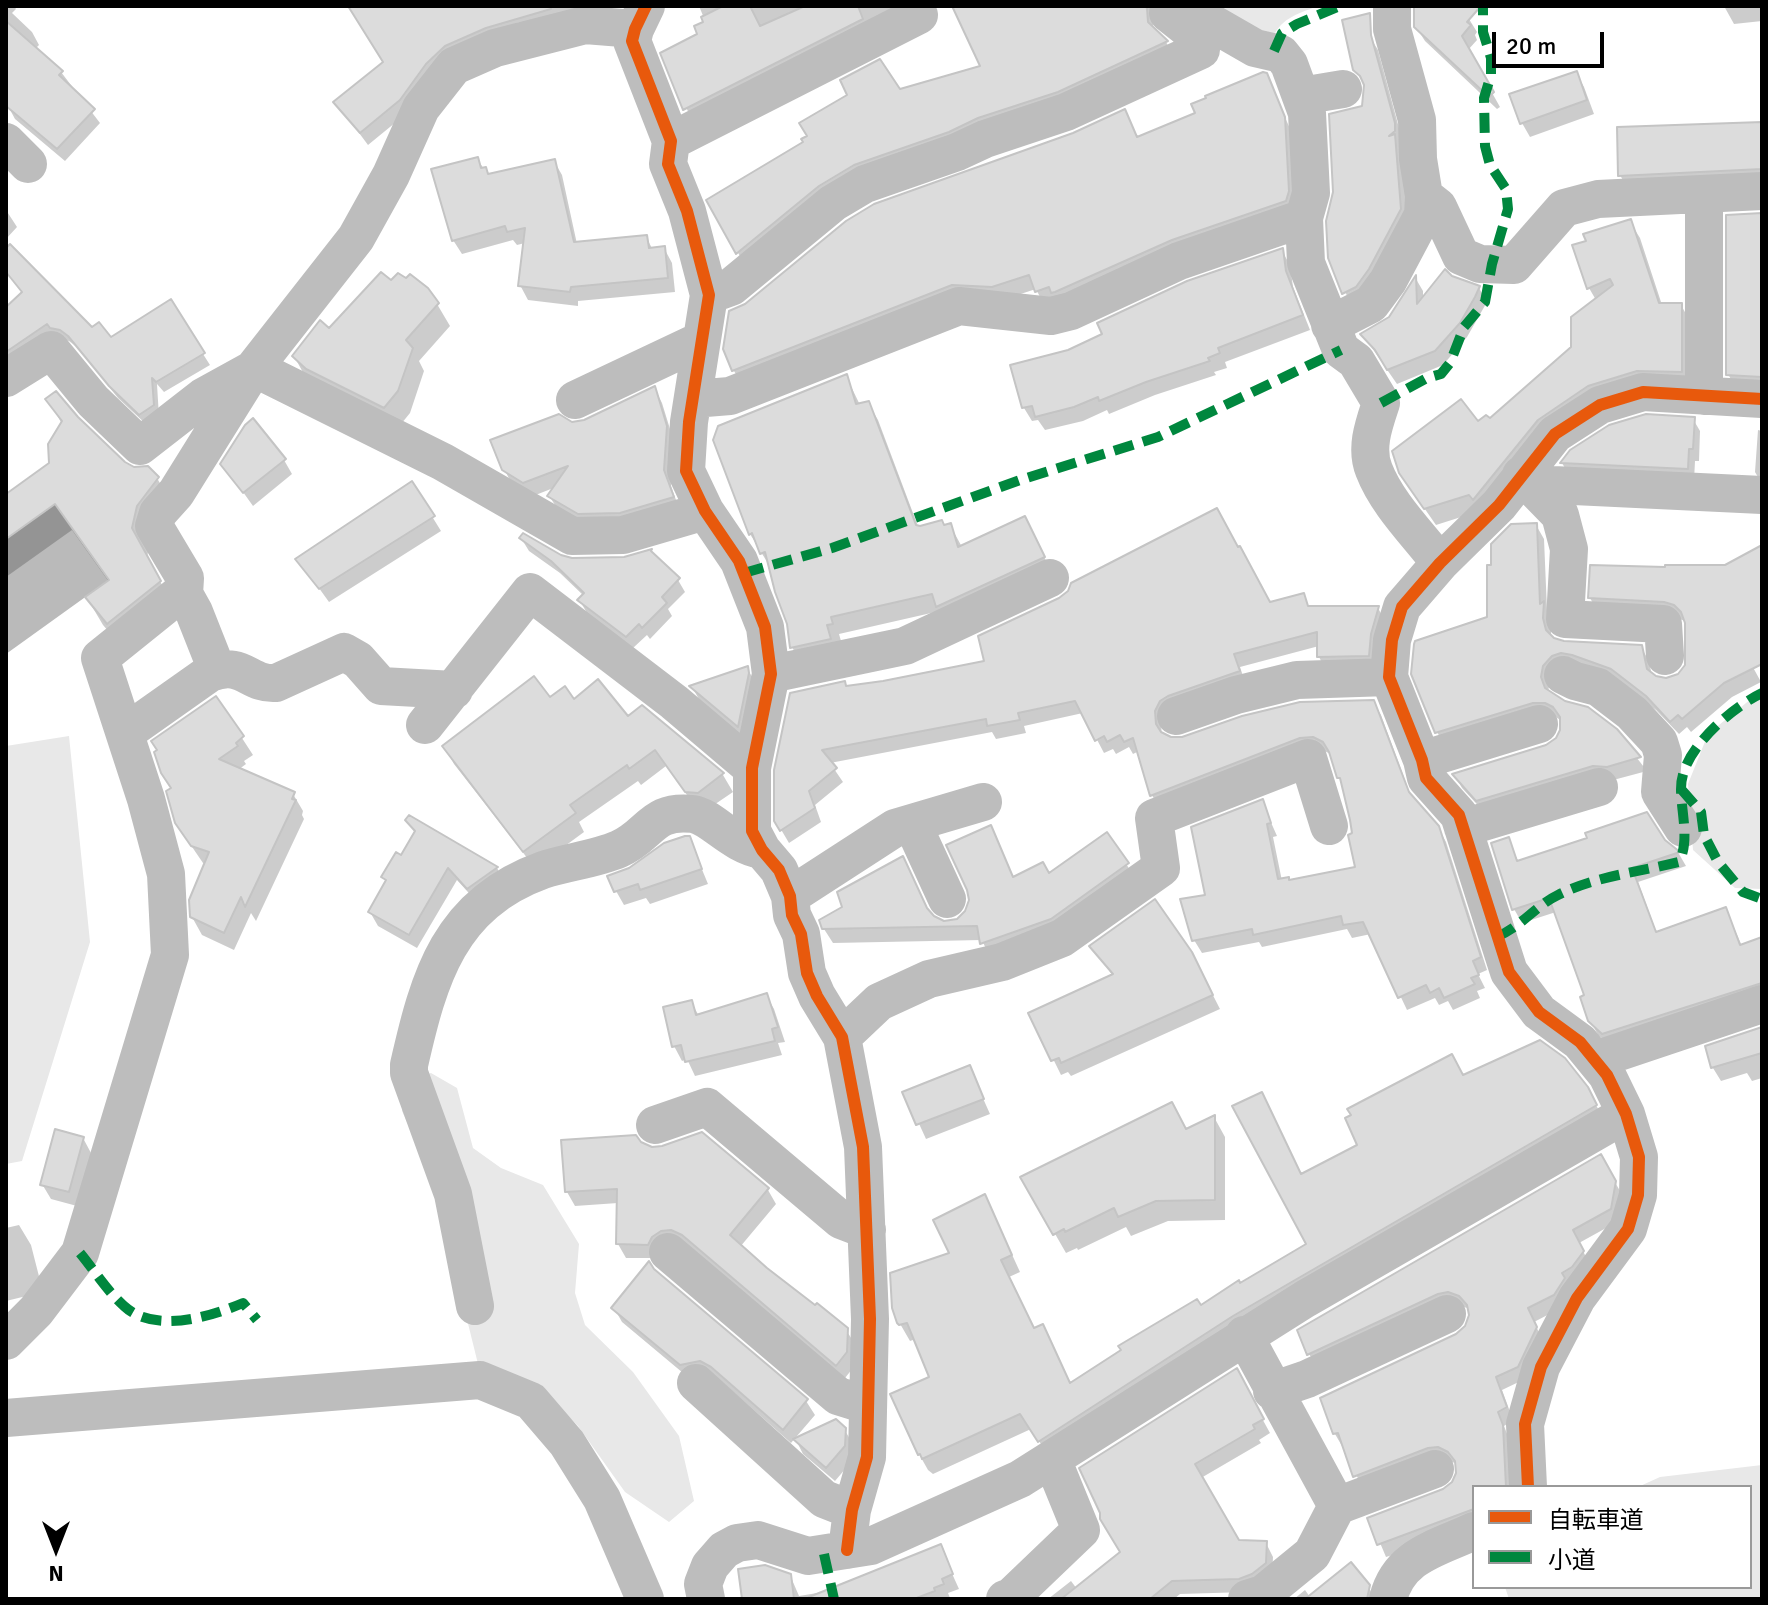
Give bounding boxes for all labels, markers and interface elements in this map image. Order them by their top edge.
scale bar [1496,16,1608,66]
text: 20 m [1506,31,1556,61]
legend [1472,1485,1752,1589]
text: 自転車道 [1548,1505,1644,1535]
north arrow [16,1509,96,1589]
text: 小道 [1548,1545,1596,1575]
text: N [48,1560,64,1587]

